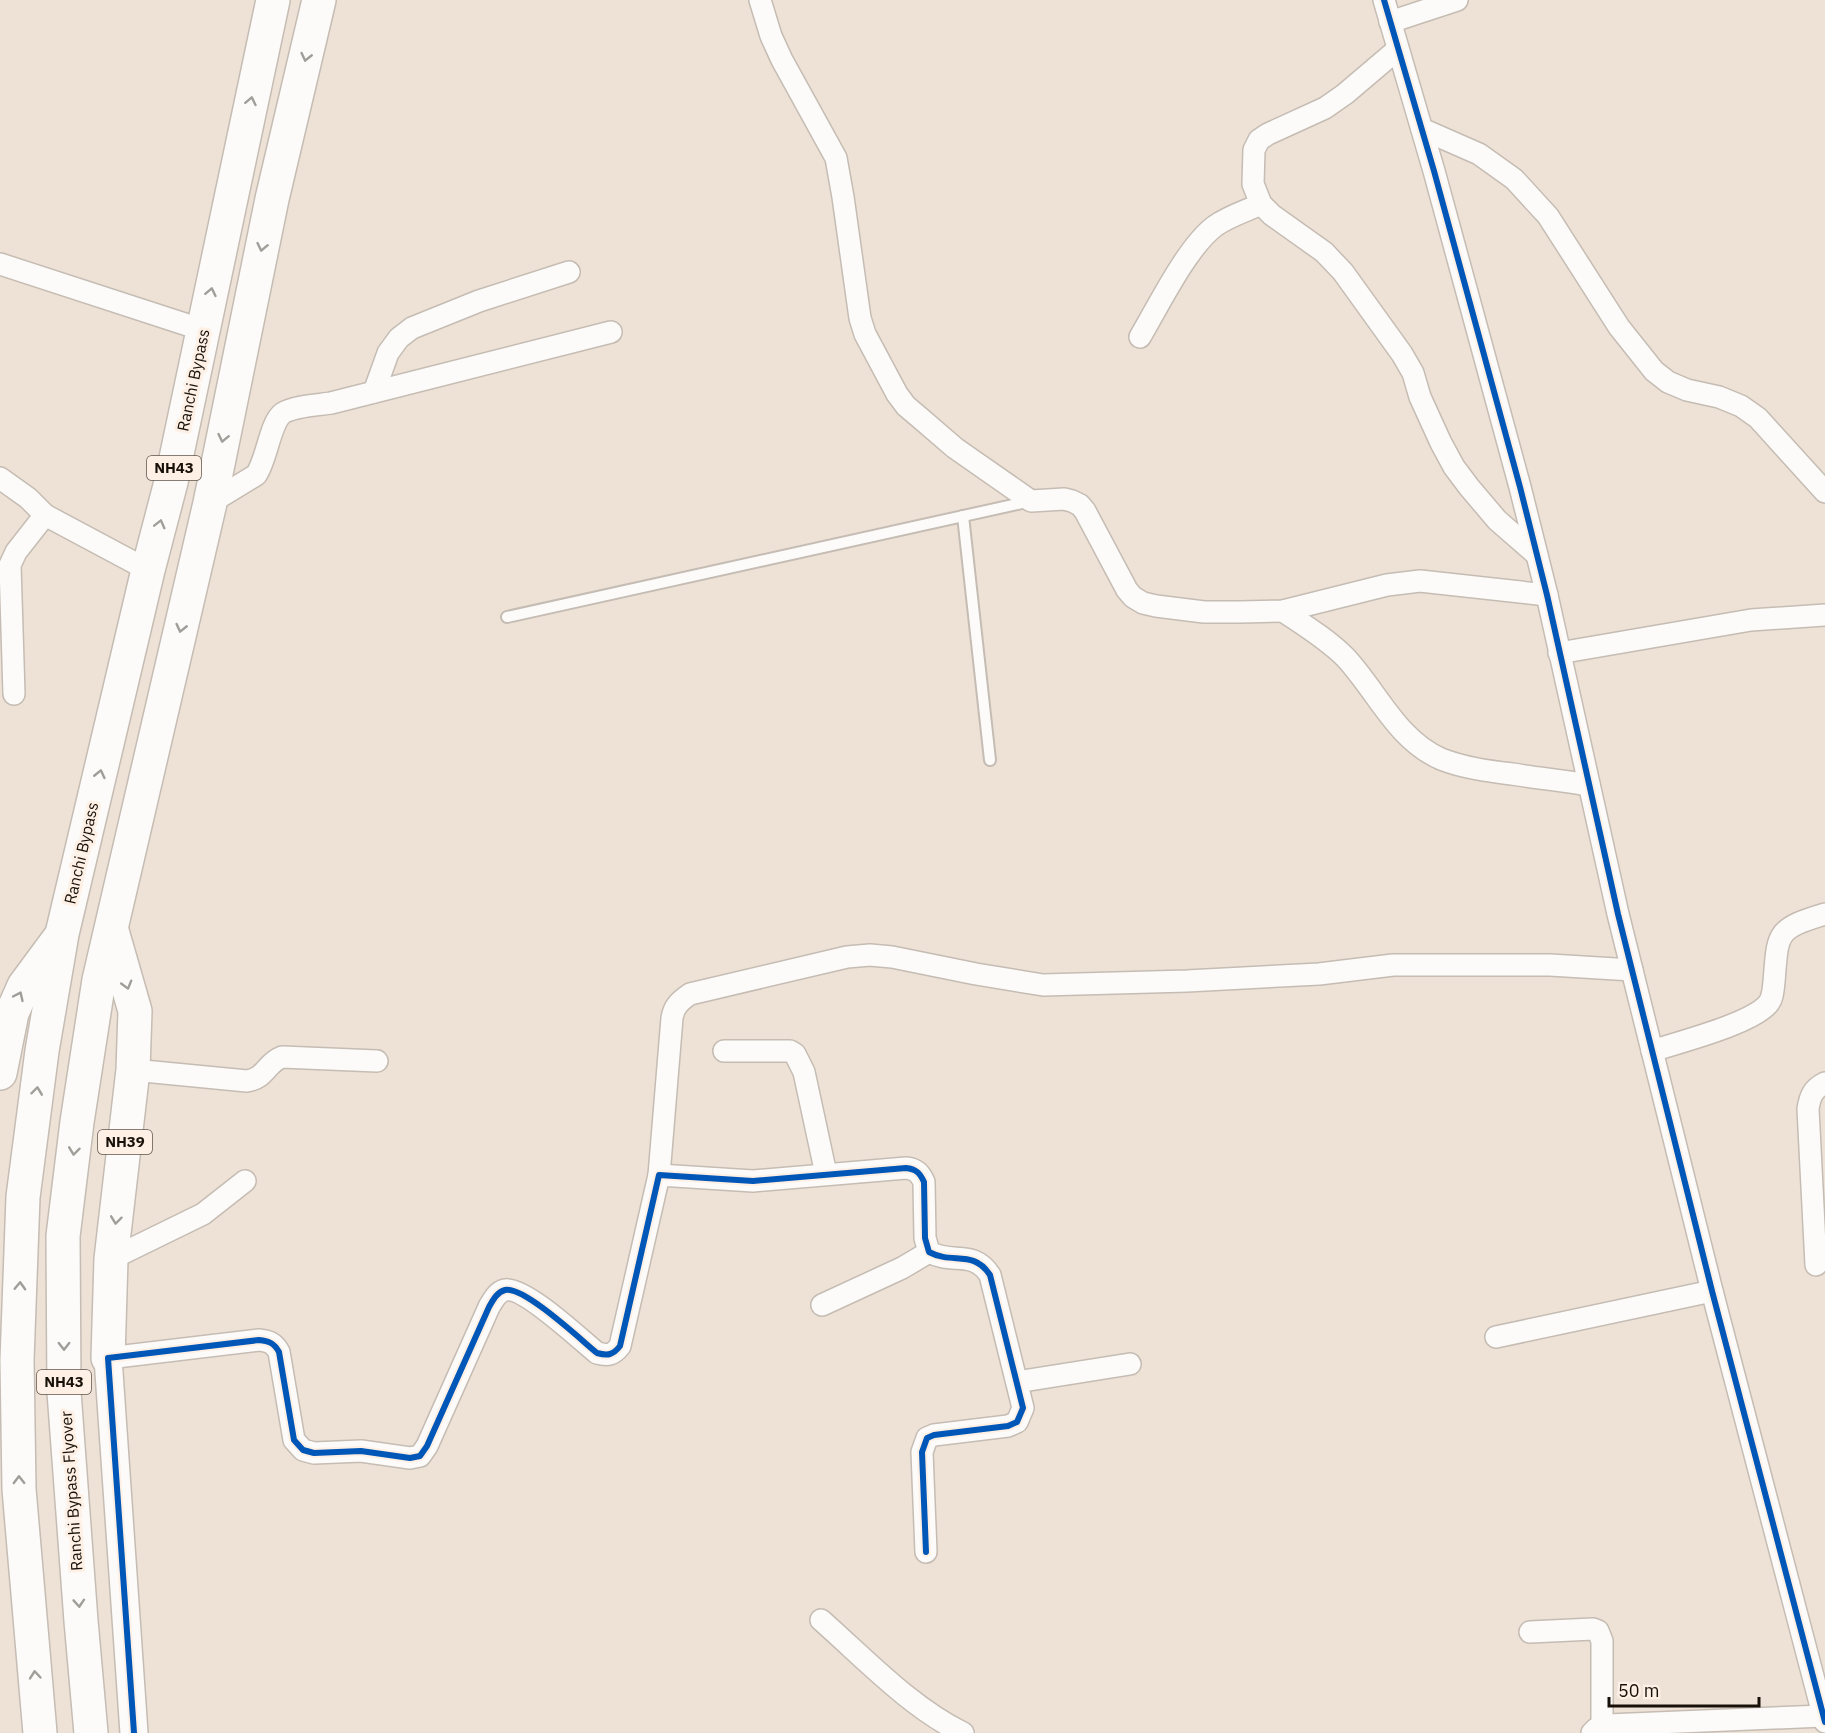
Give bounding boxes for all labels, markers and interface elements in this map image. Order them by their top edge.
one-way arrow [300,52,313,62]
one-way arrow [244,97,257,107]
one-way arrow [256,242,269,252]
one-way arrow [204,287,217,297]
street label: Ranchi Bypass [172,327,214,433]
one-way arrow [217,433,230,443]
road number: NH43 [147,456,201,480]
one-way arrow [153,519,166,529]
one-way arrow [176,623,189,633]
one-way arrow [93,770,106,780]
street label: Ranchi Bypass [60,800,102,906]
one-way arrow [120,980,133,990]
one-way arrow [12,991,24,1002]
one-way arrow [30,1087,43,1096]
road number: NH39 [98,1130,152,1154]
one-way arrow [68,1147,80,1156]
one-way arrow [110,1215,122,1225]
one-way arrow [14,1281,26,1290]
one-way arrow [58,1341,70,1350]
road number: NH43 [37,1370,91,1394]
street label: Ranchi Bypass Flyover [55,1410,87,1572]
one-way arrow [13,1476,25,1485]
one-way arrow [73,1599,86,1608]
one-way arrow [29,1670,42,1679]
scale bar [1609,1670,1759,1708]
text: 50 m [1618,1679,1660,1702]

